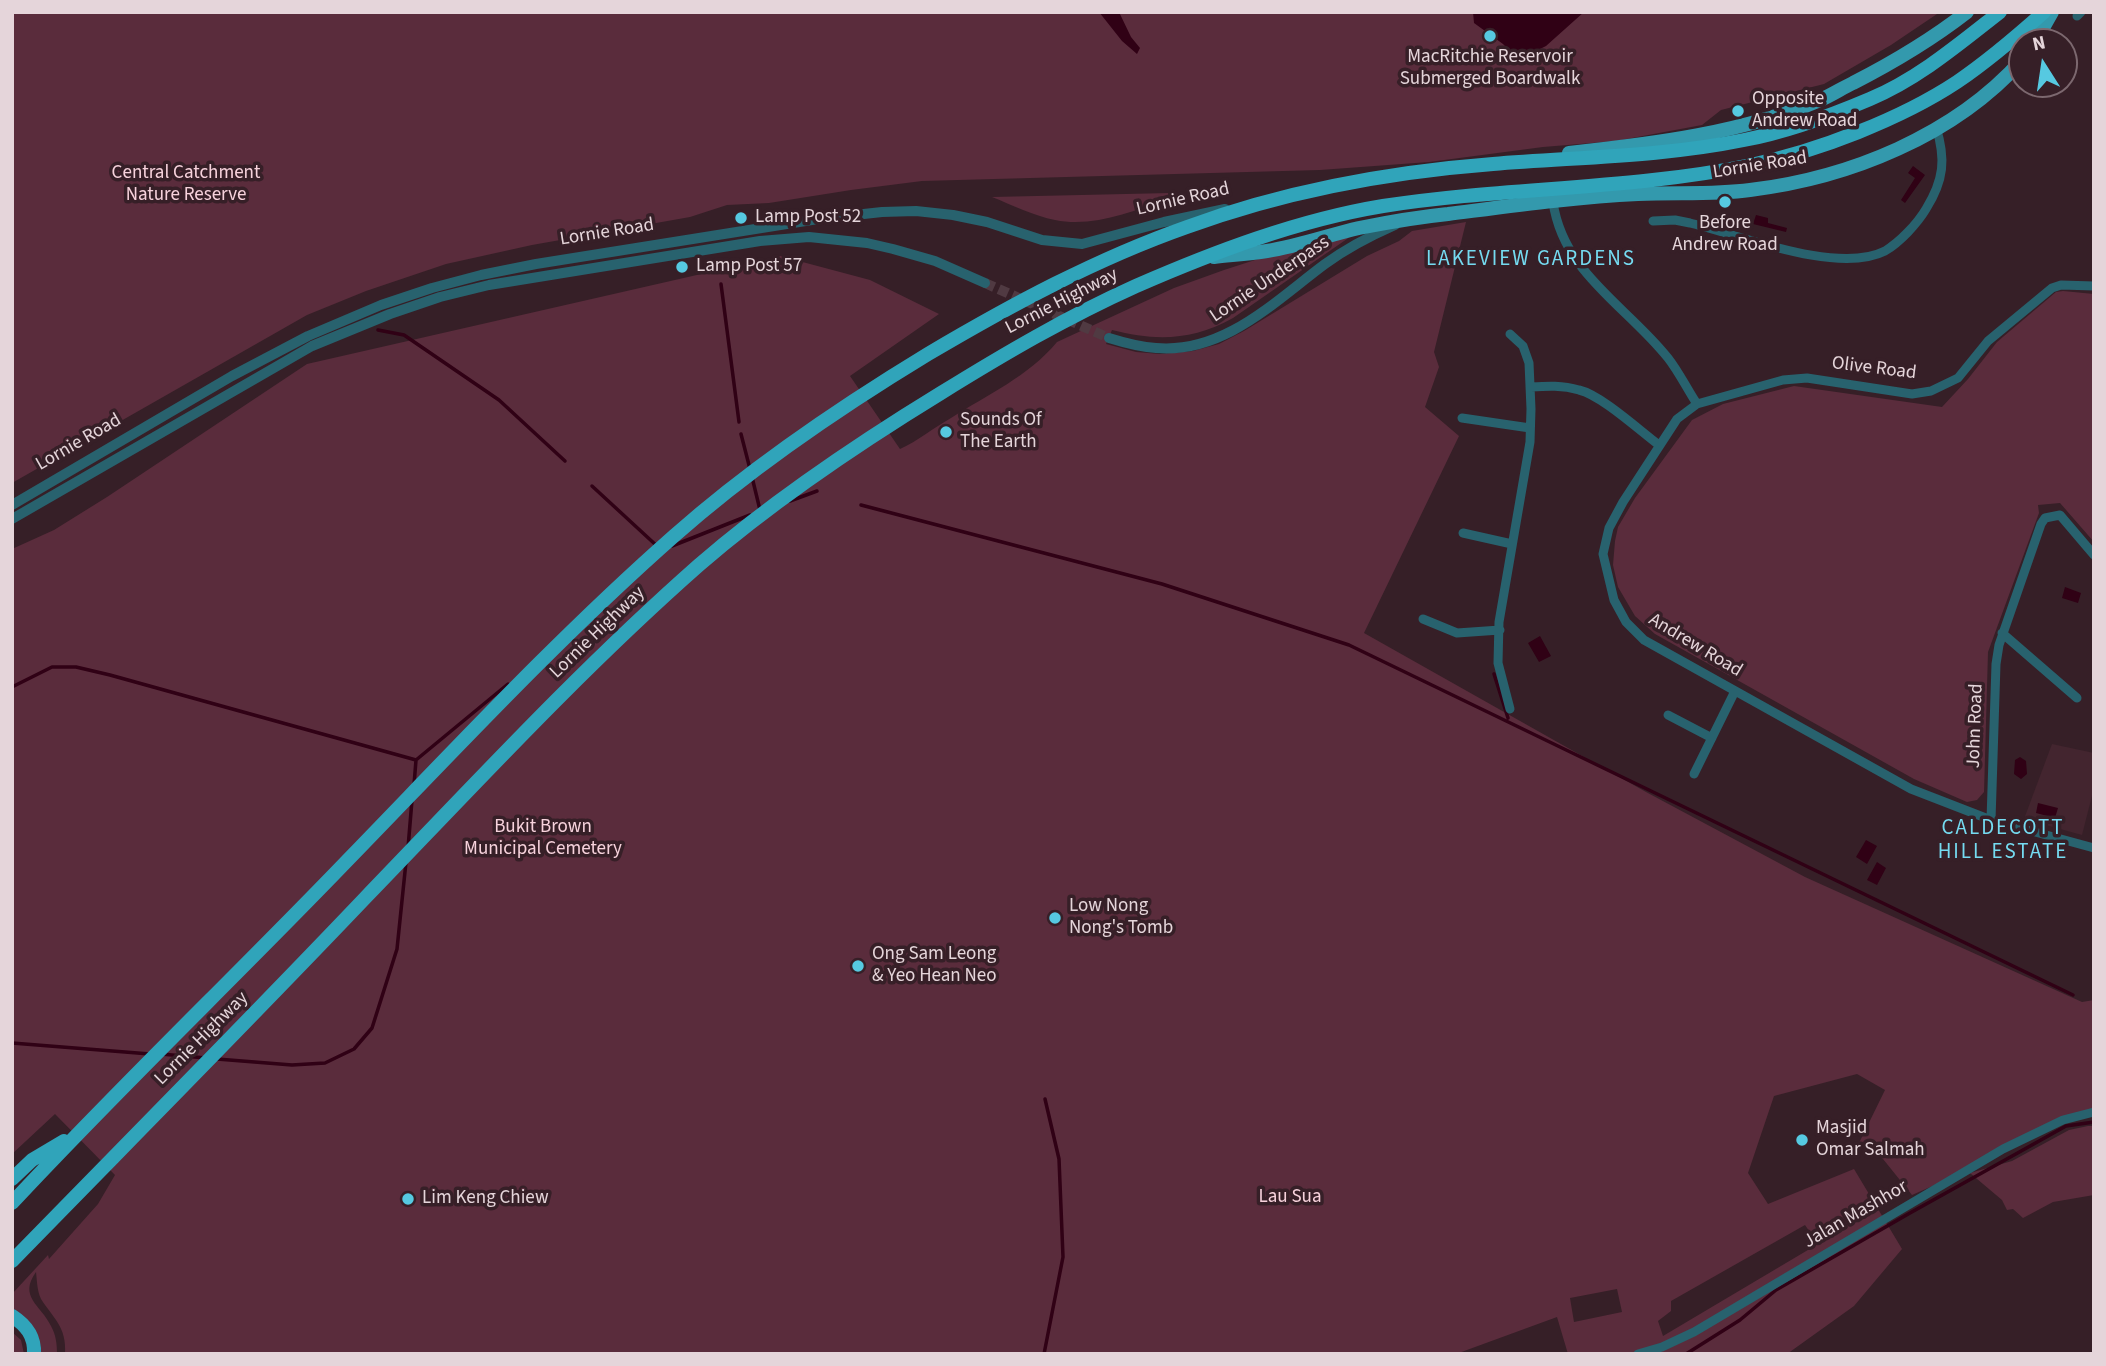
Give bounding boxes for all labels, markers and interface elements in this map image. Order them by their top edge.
marker: MacRitchie Reservoir Submerged Boardwalk [1482,28,1498,44]
north arrow [2008,28,2078,98]
text: N [2030,29,2048,58]
place label: MacRitchie Reservoir Submerged Boardwalk [1400,47,1580,91]
place label: Opposite Andrew Road [1752,89,1857,133]
marker: Opposite Andrew Road [1730,103,1746,119]
street label: Lornie Road [1711,147,1809,185]
park label: Central Catchment Nature Reserve [112,163,260,207]
street label: Lornie Road [1134,178,1232,222]
marker: Before Andrew Road [1717,194,1733,210]
place label: Lamp Post 52 [755,207,861,229]
marker: Lamp Post 52 [733,210,749,226]
place label: Before Andrew Road [1672,213,1778,257]
street label: Lornie Road [558,214,656,252]
street label: Lornie Underpass [1206,232,1334,328]
district label: LAKEVIEW GARDENS [1428,247,1634,273]
place label: Lamp Post 57 [696,256,802,278]
marker: Lamp Post 57 [674,259,690,275]
street label: Lornie Highway [1002,264,1122,340]
street label: Olive Road [1830,353,1918,385]
street label: Lornie Road [32,409,126,477]
place label: Sounds Of The Earth [960,410,1042,454]
marker: Sounds Of The Earth [938,424,954,440]
street label: Lornie Highway [546,582,650,684]
street label: Andrew Road [1644,609,1746,683]
street label: John Road [1963,683,1989,769]
district label: CALDECOTT HILL ESTATE [1939,816,2067,866]
park label: Bukit Brown Municipal Cemetery [464,817,622,861]
place label: Low Nong Nong's Tomb [1069,896,1173,940]
marker: Low Nong Nong's Tomb [1047,910,1063,926]
place label: Ong Sam Leong & Yeo Hean Neo [872,944,996,988]
marker: Ong Sam Leong & Yeo Hean Neo [850,958,866,974]
street label: Lornie Highway [150,987,254,1091]
place label: Masjid Omar Salmah [1816,1118,1925,1162]
marker: Masjid Omar Salmah [1794,1132,1810,1148]
street label: Jalan Mashhor [1800,1176,1912,1254]
park label: Lau Sua [1258,1187,1322,1209]
place label: Lim Keng Chiew [422,1188,549,1210]
marker: Lim Keng Chiew [400,1191,416,1207]

